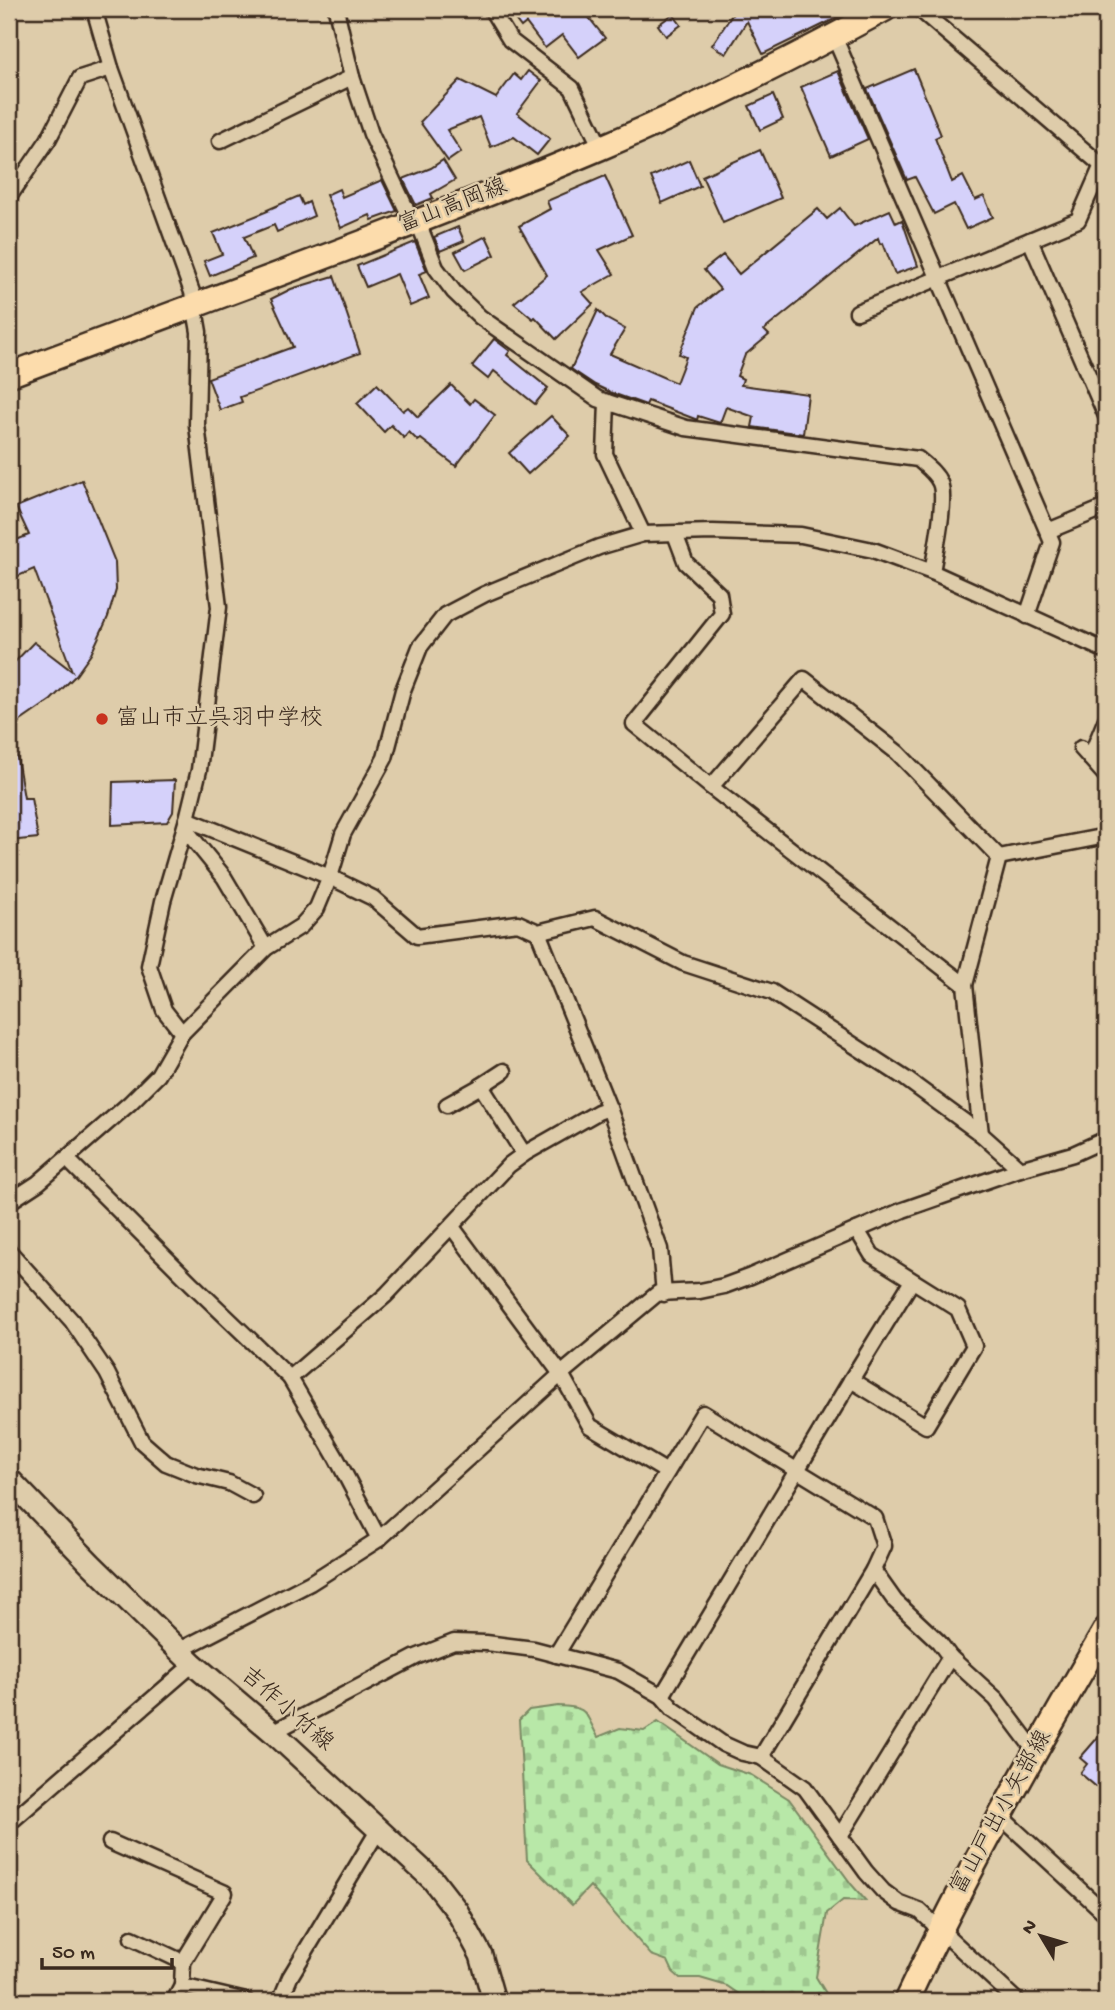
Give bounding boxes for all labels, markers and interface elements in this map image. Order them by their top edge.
street label: 富山高岡線 [394,173,512,240]
place label: 富山市立呉羽中学校 [116,705,323,733]
marker: 富山市立呉羽中学校 [94,711,110,727]
street label: 吉作小竹線 [234,1661,339,1758]
street label: 富山戸出小矢部線 [945,1726,1058,1900]
north arrow [1006,1902,1076,1972]
text: N [1017,1916,1043,1940]
scale bar [42,1926,172,1970]
text: 50 m [52,1942,95,1967]

